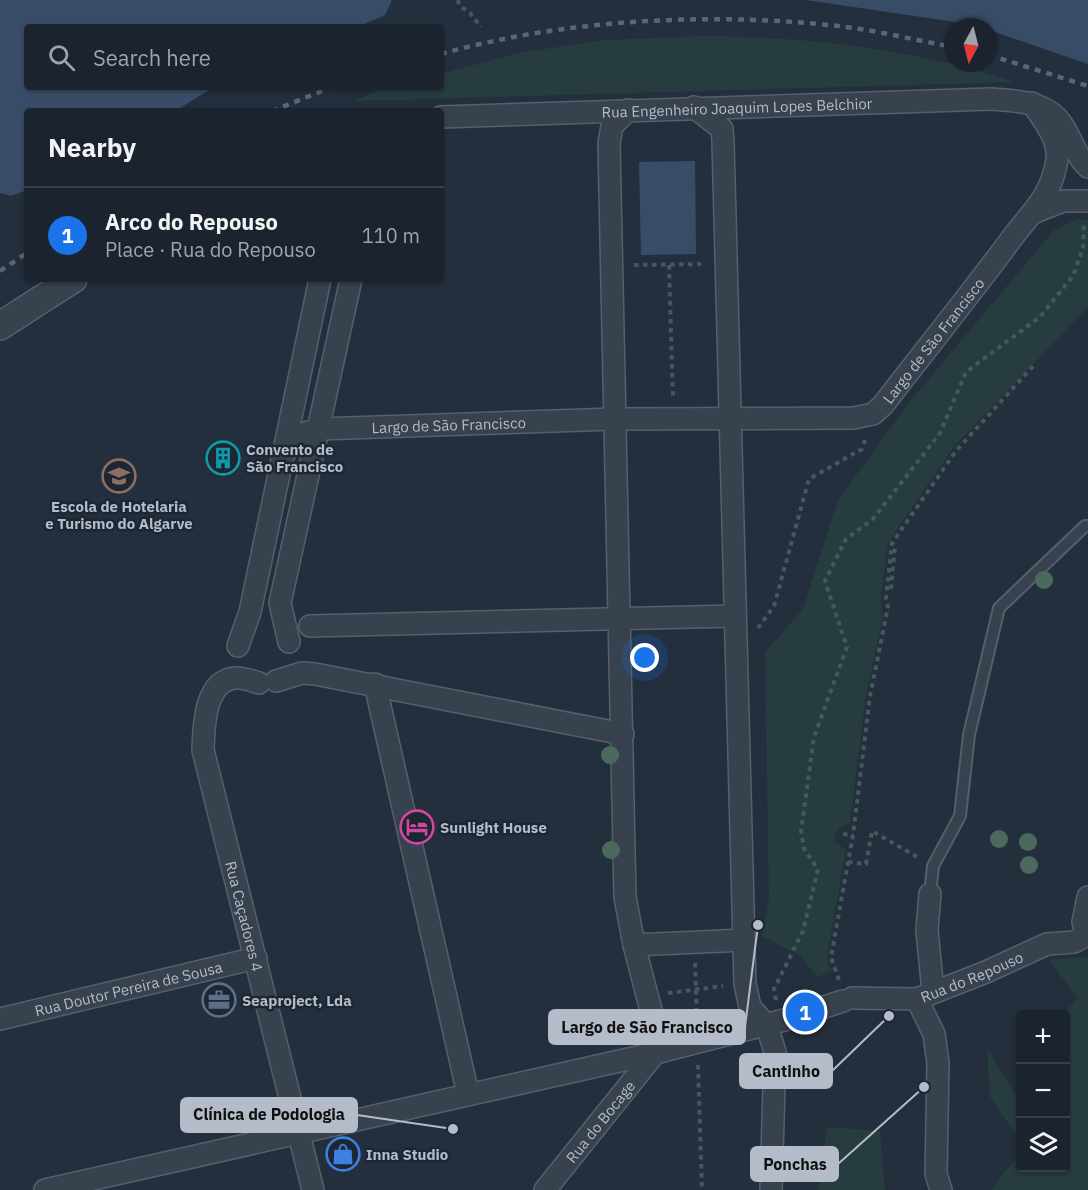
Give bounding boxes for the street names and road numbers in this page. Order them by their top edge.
street label: Rua Engenheiro Joaquim Lopes Belchior [601,93,873,121]
street label: Largo de São Francisco [878,274,988,407]
street label: Largo de São Francisco [371,413,526,437]
street label: Rua Caçadores 4 [222,859,268,973]
street label: Rua do Repouso [918,947,1026,1006]
street label: Rua Doutor Pereira de Sousa [33,957,224,1020]
street label: Rua do Bocage [561,1076,639,1166]

